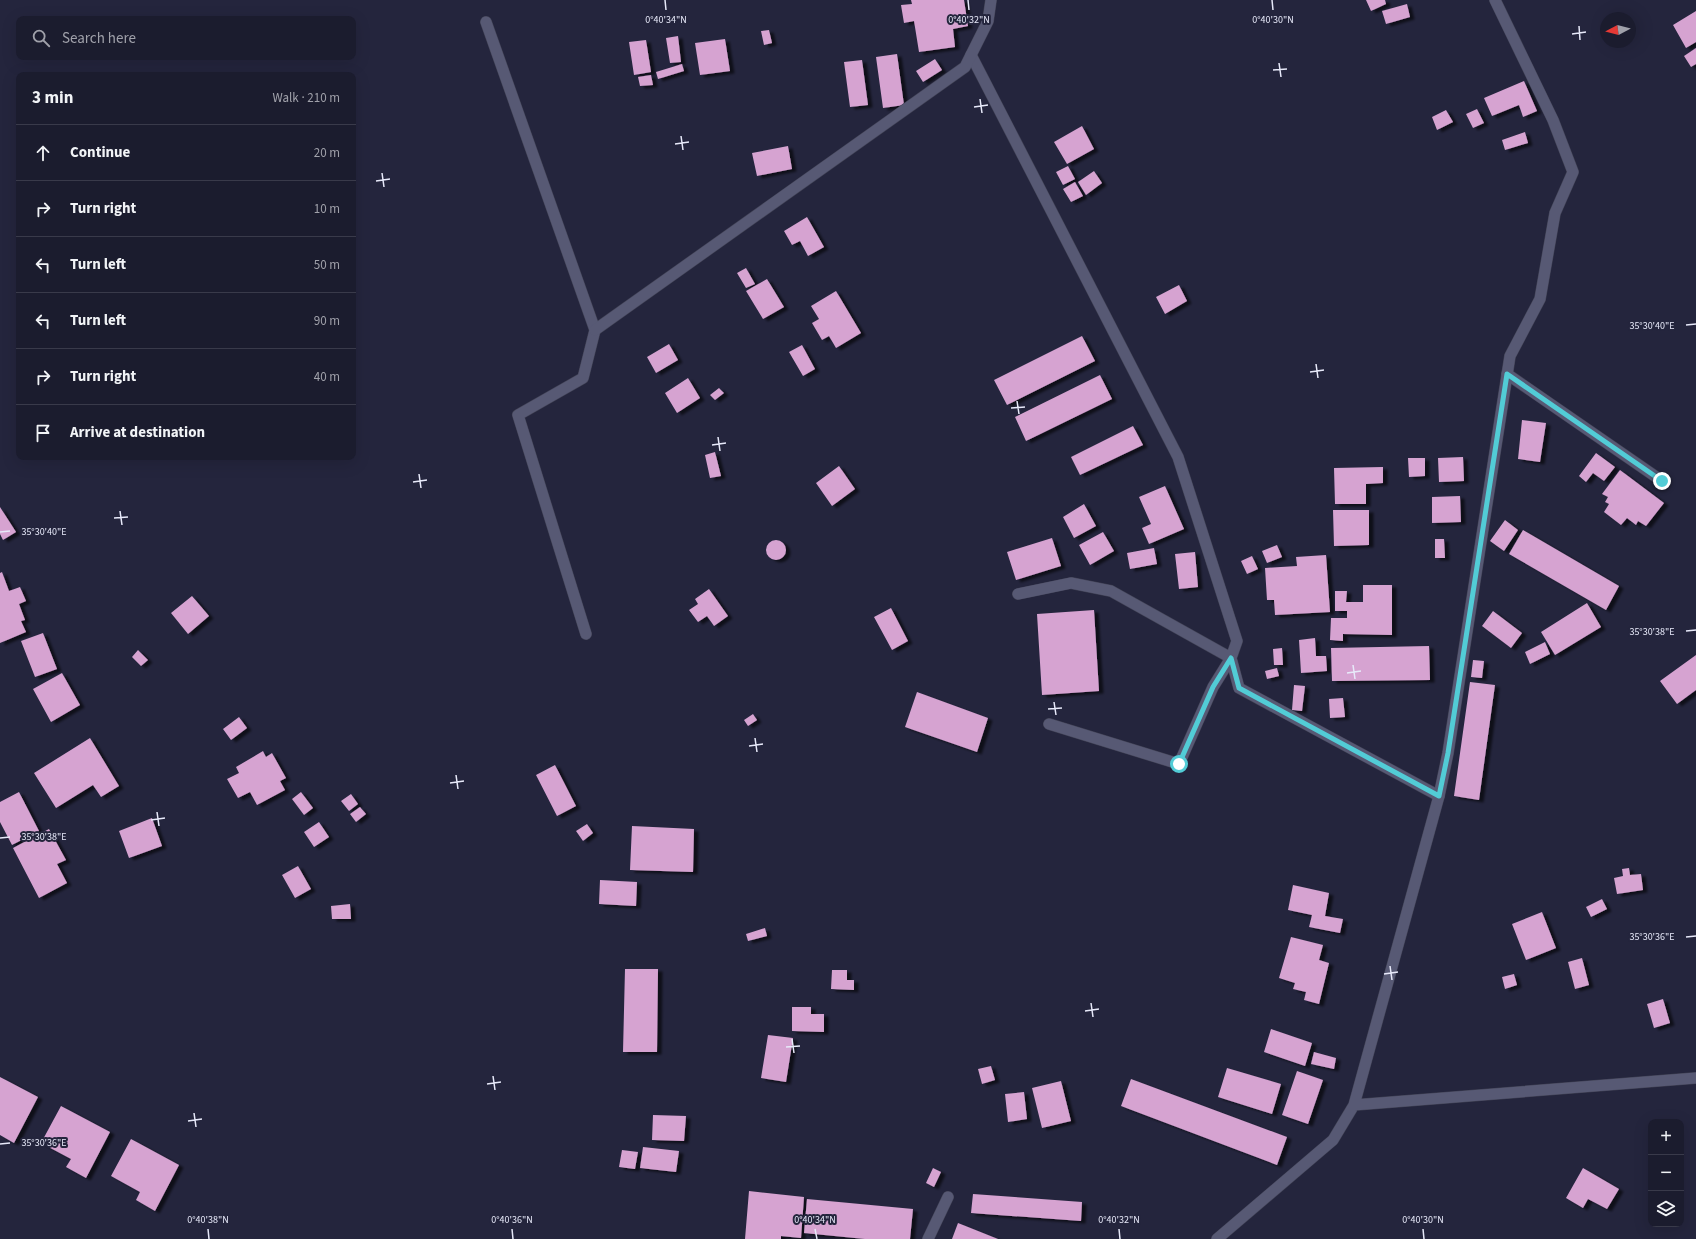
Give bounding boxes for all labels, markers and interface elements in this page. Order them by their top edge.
north arrow [1600,12,1636,48]
text: 0°40'34"N [645,13,687,27]
text: 0°40'32"N [948,13,990,27]
text: 0°40'30"N [1252,13,1294,27]
search box [16,16,356,60]
icon: search [30,27,52,49]
text: Search here [62,28,136,49]
text: 3 min [32,86,73,110]
text: Walk · 210 m [272,89,340,107]
icon: ahead [32,142,54,164]
text: Continue [70,142,130,163]
text: 20 m [314,144,340,162]
icon: right [32,198,54,220]
text: Turn right [70,198,136,219]
text: 10 m [314,200,340,218]
icon: left [32,254,54,276]
text: Turn left [70,254,126,275]
text: 50 m [314,256,340,274]
icon: left [32,310,54,332]
text: Turn left [70,310,126,331]
text: 90 m [314,312,340,330]
text: 35°30'40"E [1629,319,1675,333]
icon: right [32,366,54,388]
text: Turn right [70,366,136,387]
text: 40 m [314,368,340,386]
icon: arrive [32,422,54,444]
text: Arrive at destination [70,422,205,443]
route end [1653,472,1671,490]
text: 35°30'40"E [21,525,67,539]
text: 35°30'38"E [1629,625,1675,639]
route start [1170,755,1188,773]
text: 35°30'38"E [21,830,67,844]
text: 35°30'36"E [1629,930,1675,944]
map controls [1648,1119,1684,1227]
button: + [1648,1119,1684,1155]
text: 35°30'36"E [21,1136,67,1150]
button: − [1648,1155,1684,1191]
button: layers [1648,1191,1684,1227]
text: 0°40'38"N [187,1213,229,1227]
text: 0°40'36"N [491,1213,533,1227]
text: 0°40'34"N [794,1213,836,1227]
text: 0°40'32"N [1098,1213,1140,1227]
text: 0°40'30"N [1402,1213,1444,1227]

